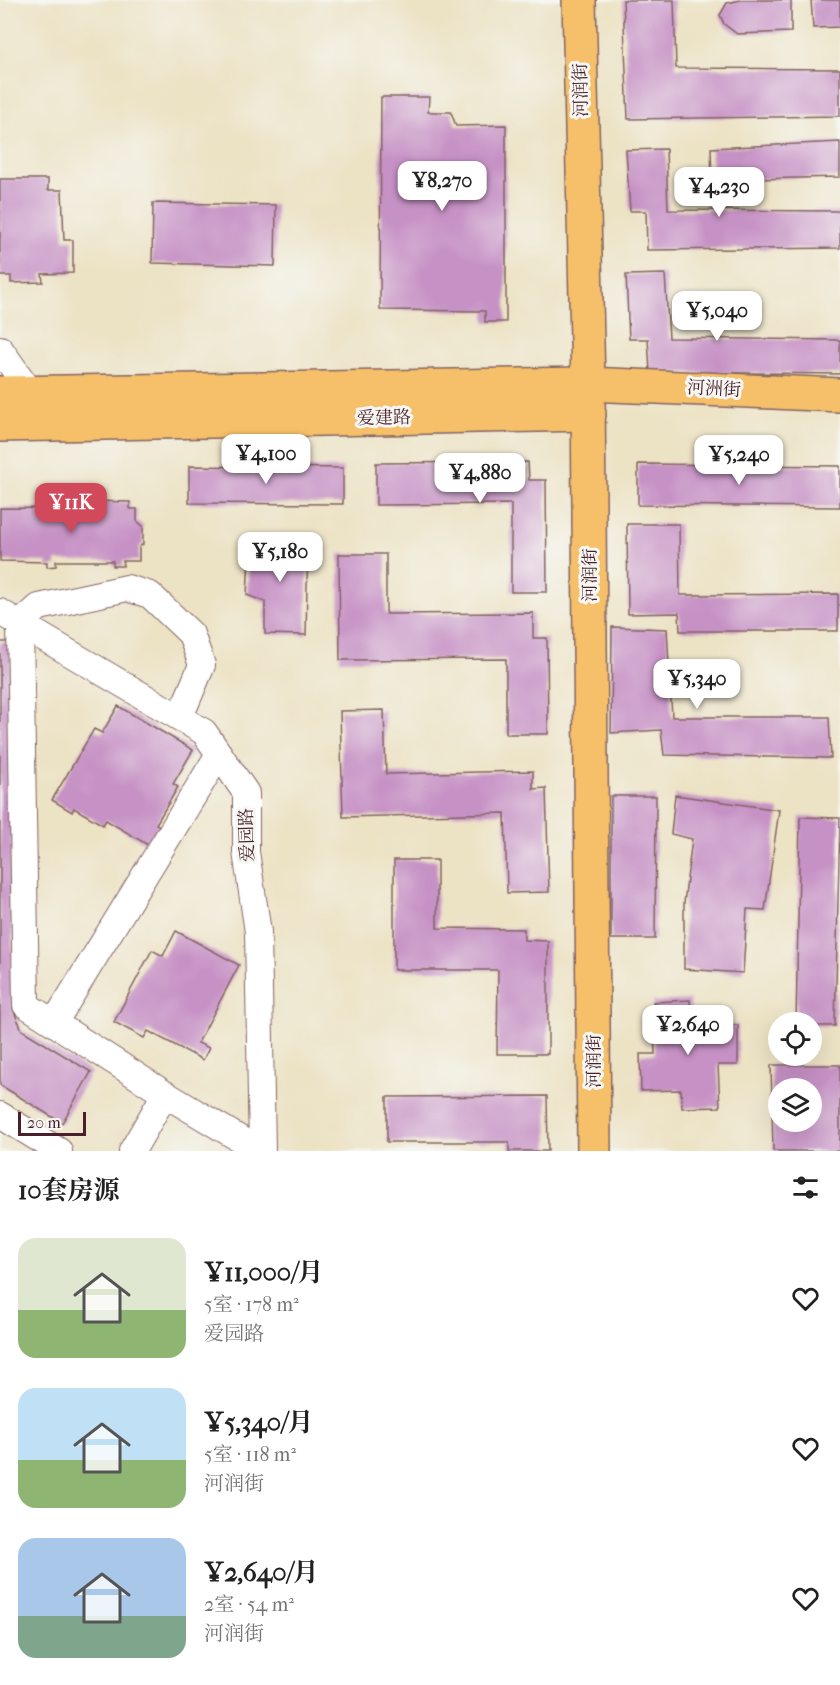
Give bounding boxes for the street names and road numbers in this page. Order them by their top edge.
street label: 河润街 [570,63,592,117]
street label: 河洲街 [686,377,742,401]
street label: 爱建路 [357,407,411,429]
street label: 河润街 [580,548,601,602]
street label: 爱园路 [236,808,258,862]
street label: 河润街 [584,1034,605,1088]

